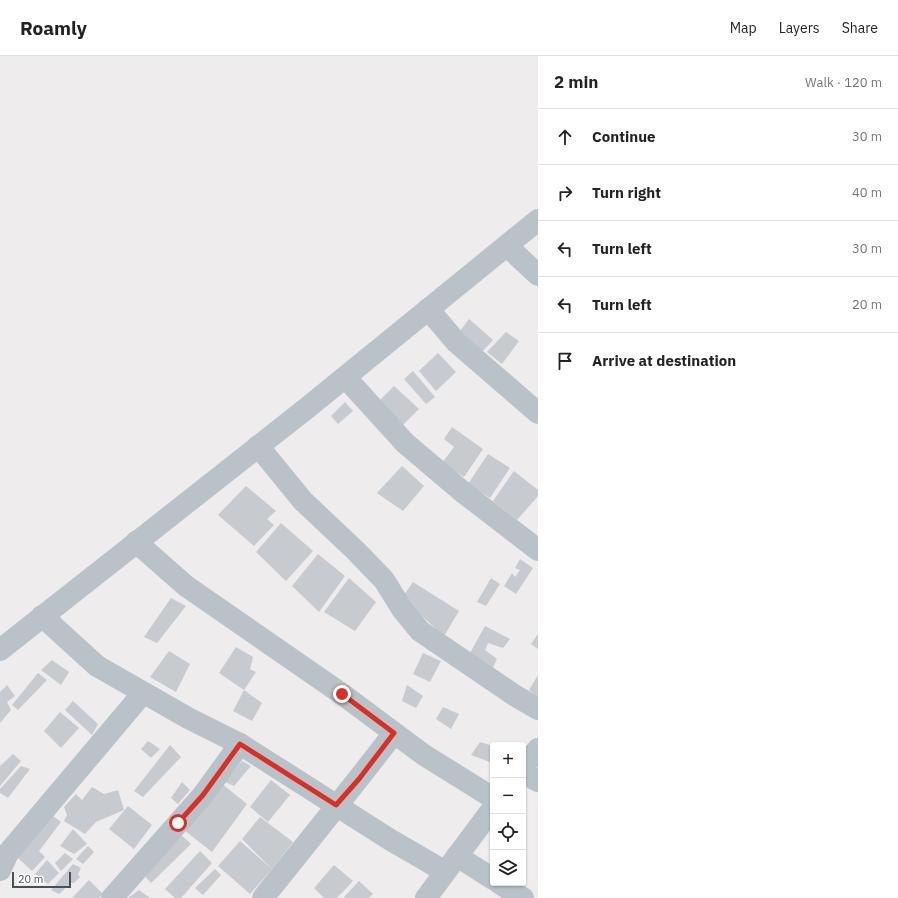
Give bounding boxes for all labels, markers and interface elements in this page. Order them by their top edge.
text: Roamly [20,16,87,40]
text: Map [730,19,757,37]
text: Layers [779,19,820,37]
text: Share [842,19,878,37]
text: 2 min [554,71,598,93]
text: Walk · 120 m [805,74,882,91]
icon: ahead [554,126,576,148]
text: Continue [592,127,656,146]
text: 30 m [852,128,882,145]
icon: right [554,182,576,204]
text: Turn right [592,183,661,202]
text: 40 m [852,184,882,201]
icon: left [554,238,576,260]
text: Turn left [592,239,652,258]
text: 30 m [852,240,882,257]
icon: left [554,294,576,316]
text: Turn left [592,295,652,314]
text: 20 m [852,296,882,313]
icon: arrive [554,350,576,372]
text: Arrive at destination [592,351,736,370]
route end [333,685,351,703]
map controls [490,742,526,886]
button: + [490,742,526,778]
button: − [490,778,526,814]
route start [169,814,187,832]
button: locate [490,814,526,850]
button: layers [490,850,526,886]
scale bar [12,870,71,889]
text: 20 m [18,872,43,886]

